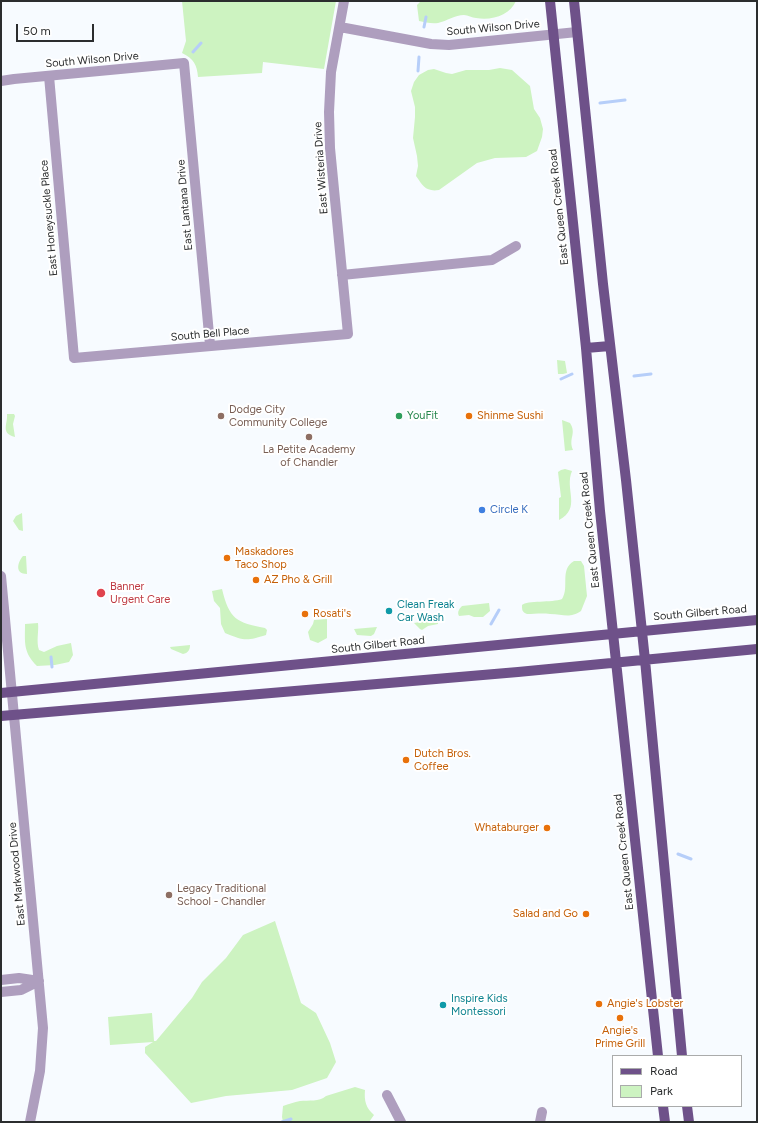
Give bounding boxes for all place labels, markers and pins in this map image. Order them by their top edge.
place label: Dodge City Community College [229,403,327,429]
place label: YouFit [407,409,438,423]
place label: Shinme Sushi [477,409,543,423]
marker: Dodge City Community College [216,411,226,421]
marker: YouFit [394,411,404,421]
marker: Shinme Sushi [464,411,474,421]
marker: La Petite Academy of Chandler [304,432,314,442]
place label: La Petite Academy of Chandler [263,443,355,469]
place label: Circle K [490,503,528,517]
marker: Circle K [477,505,487,515]
place label: Maskadores Taco Shop [235,545,294,571]
marker: Maskadores Taco Shop [222,553,232,563]
place label: AZ Pho & Grill [264,573,332,587]
marker: AZ Pho & Grill [251,575,261,585]
place label: Banner Urgent Care [110,580,170,606]
marker: Banner Urgent Care [95,587,107,599]
place label: Clean Freak Car Wash [397,598,454,624]
marker: Clean Freak Car Wash [384,606,394,616]
place label: Rosati's [313,607,351,621]
marker: Rosati's [300,609,310,619]
place label: Dutch Bros. Coffee [414,747,471,773]
marker: Dutch Bros. Coffee [401,755,411,765]
place label: Whataburger [474,821,539,835]
marker: Whataburger [542,823,552,833]
place label: Legacy Traditional School - Chandler [177,882,266,908]
marker: Legacy Traditional School - Chandler [164,890,174,900]
place label: Salad and Go [513,907,578,921]
marker: Salad and Go [581,909,591,919]
place label: Inspire Kids Montessori [451,992,508,1018]
place label: Angie's Lobster [607,997,683,1011]
marker: Angie's Lobster [594,999,604,1009]
marker: Inspire Kids Montessori [438,1000,448,1010]
marker: Angie's Prime Grill [615,1013,625,1023]
place label: Angie's Prime Grill [595,1024,645,1050]

